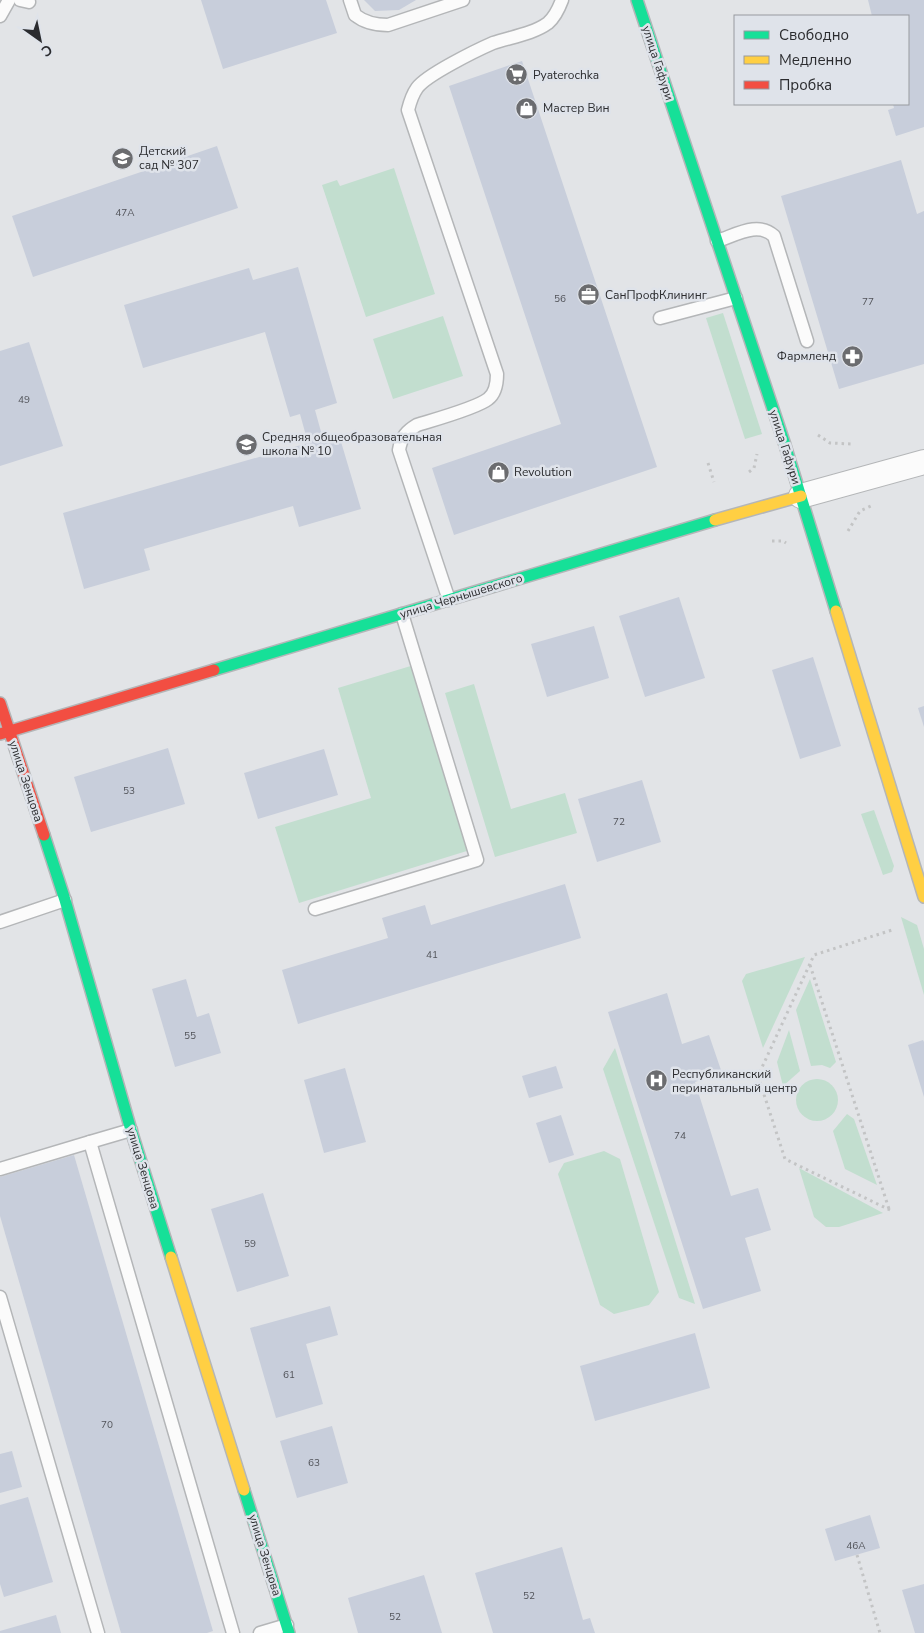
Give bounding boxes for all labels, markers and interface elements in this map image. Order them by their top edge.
north arrow [15,15,65,65]
legend [734,15,909,105]
street label: улица Гафури [638,24,678,102]
text: Свободно [779,25,849,45]
text: С [37,40,56,61]
text: Медленно [779,50,852,70]
supermarket icon: Pyaterochka [505,63,529,87]
place label: Pyaterochka [533,67,599,83]
text: Пробка [779,75,832,95]
shop icon: Мастер Вин [515,96,539,120]
place label: Мастер Вин [543,100,610,116]
place label: Детский сад № 307 [139,143,199,173]
school or university icon: Детский сад № 307 [111,146,135,170]
house number: 47А [115,206,135,220]
office icon: СанПрофКлининг [577,283,601,307]
place label: СанПрофКлининг [605,287,708,303]
house number: 56 [554,292,566,306]
house number: 77 [862,295,874,309]
pharmacy icon: Фармленд [840,344,864,368]
place label: Фармленд [777,348,836,364]
house number: 49 [18,393,30,407]
street label: улица Гафури [765,408,805,486]
place label: Средняя общеобразовательная школа № 10 [262,429,442,459]
school or university icon: Средняя общеобразовательная школа № 10 [234,432,258,456]
shop icon: Revolution [486,460,510,484]
place label: Revolution [514,464,572,480]
street label: улица Чернышевского [398,570,525,622]
street label: улица Зенцова [5,738,47,824]
house number: 53 [123,784,135,798]
house number: 72 [613,815,625,829]
house number: 41 [426,948,438,962]
house number: 55 [184,1029,196,1043]
place label: Республиканский перинатальный центр [672,1066,797,1096]
hospital icon: Республиканский перинатальный центр [644,1069,668,1093]
street label: улица Зенцова [123,1125,163,1211]
house number: 74 [674,1129,686,1143]
house number: 59 [244,1237,256,1251]
house number: 61 [283,1368,295,1382]
house number: 70 [101,1418,113,1432]
house number: 63 [308,1456,320,1470]
street label: улица Зенцова [245,1512,285,1598]
house number: 46А [846,1539,866,1553]
house number: 52 [523,1589,535,1603]
house number: 52 [389,1610,401,1624]

